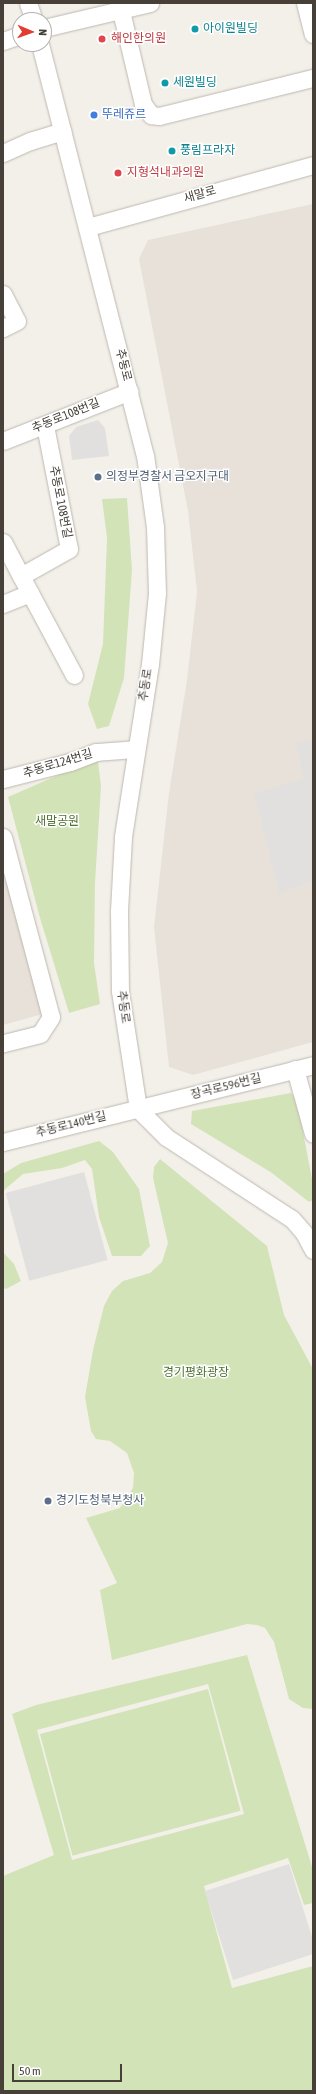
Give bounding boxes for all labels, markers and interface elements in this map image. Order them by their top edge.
north arrow [12,12,52,52]
place label: 아이원빌딩 [203,22,258,36]
marker: 아이원빌딩 [190,24,200,34]
text: N [37,29,49,36]
place label: 해인한의원 [111,32,166,46]
marker: 해인한의원 [96,33,108,45]
place label: 세원빌딩 [173,76,217,90]
marker: 세원빌딩 [160,78,170,88]
place label: 뚜레쥬르 [102,108,146,122]
marker: 뚜레쥬르 [89,110,99,120]
place label: 풍림프라자 [180,144,235,158]
marker: 풍림프라자 [167,146,177,156]
place label: 지형석내과의원 [127,166,204,180]
marker: 지형석내과의원 [112,167,124,179]
street label: 새말로 [182,184,218,206]
street label: 추동로 [112,347,134,383]
street label: 추동로108번길 [30,396,102,436]
street label: 추동로 108번길 [46,464,74,540]
place label: 의정부경찰서 금오지구대 [106,470,229,484]
marker: 의정부경찰서 금오지구대 [93,472,103,482]
street label: 추동로 [136,668,156,702]
street label: 추동로124번길 [21,747,95,781]
park label: 새말공원 [35,815,79,829]
street label: 추동로 [114,990,132,1024]
street label: 장곡로596번길 [189,1071,263,1103]
street label: 추동로140번길 [34,1109,108,1141]
park label: 경기평화광장 [163,1366,229,1380]
place label: 경기도청북부청사 [56,1494,144,1508]
marker: 경기도청북부청사 [43,1496,53,1506]
scale bar [14,2056,124,2082]
text: 50 m [19,2064,41,2078]

